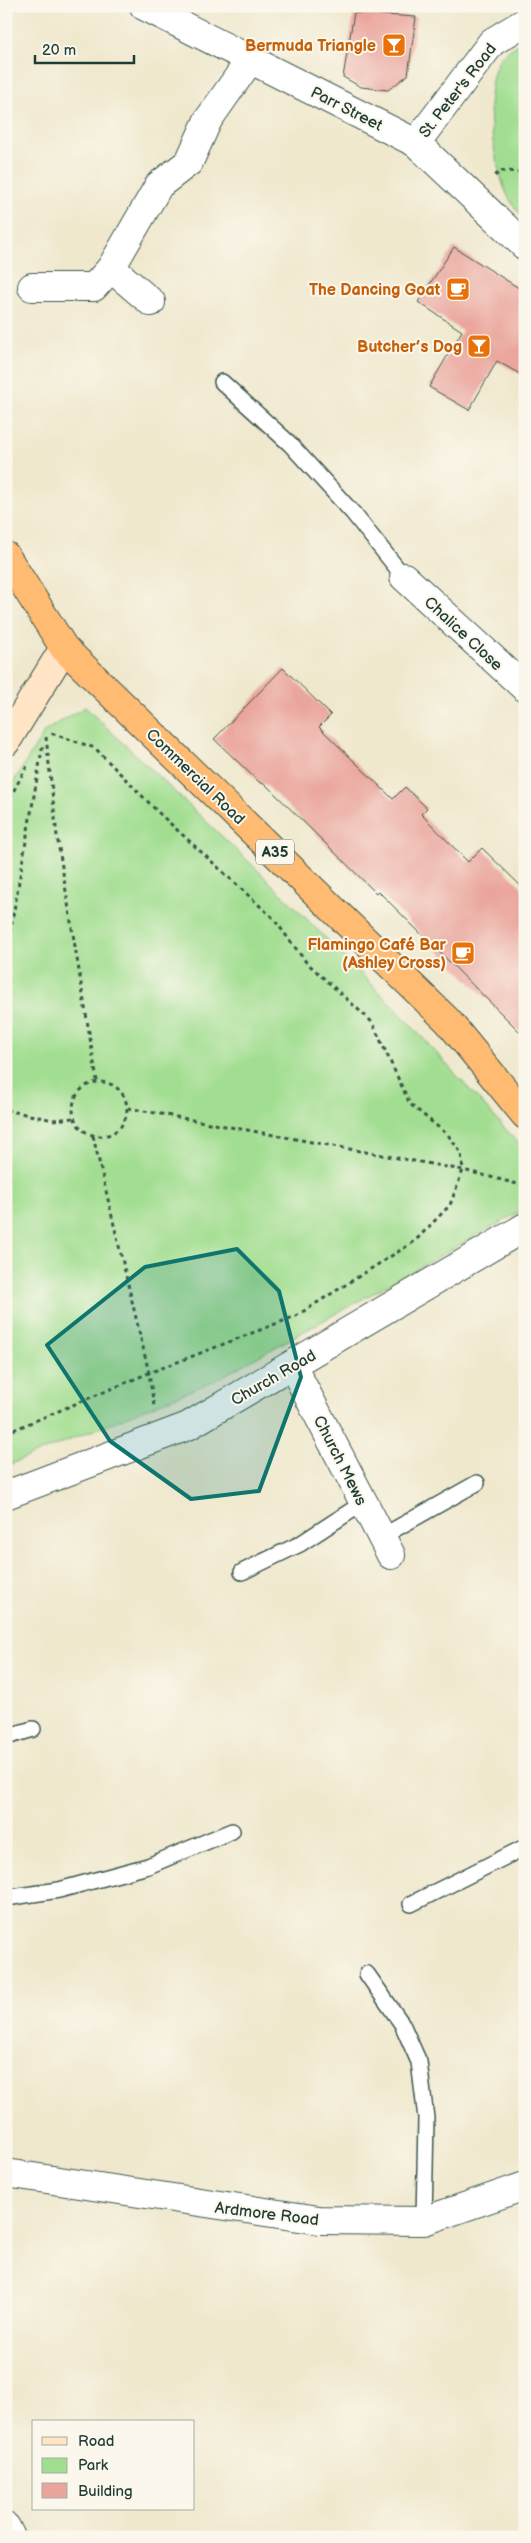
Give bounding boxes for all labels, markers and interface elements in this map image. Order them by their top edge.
scale bar [35,32,134,64]
bar icon: Bermuda Triangle [381,32,407,58]
place label: Bermuda Triangle [245,37,376,56]
street label: St. Peter's Road [415,40,501,142]
text: 20 m [42,41,76,60]
street label: Parr Street [307,83,385,136]
cafe icon: The Dancing Goat [445,276,471,302]
place label: The Dancing Goat [309,281,441,300]
bar icon: Butcher’s Dog [466,333,492,359]
place label: Butcher’s Dog [357,338,462,357]
street label: Chalice Close [420,593,506,676]
street label: Commercial Road [142,725,248,829]
road number: A35 [256,840,294,864]
place label: Flamingo Café Bar (Ashley Cross) [307,936,447,973]
cafe icon: Flamingo Café Bar (Ashley Cross) [450,940,476,966]
street label: Church Road [228,1346,320,1410]
street label: Church Mews [309,1413,370,1509]
street label: Ardmore Road [214,2199,320,2230]
legend [32,2420,195,2510]
text: Road [78,2432,114,2451]
text: Park [78,2456,109,2475]
text: Building [78,2482,133,2501]

